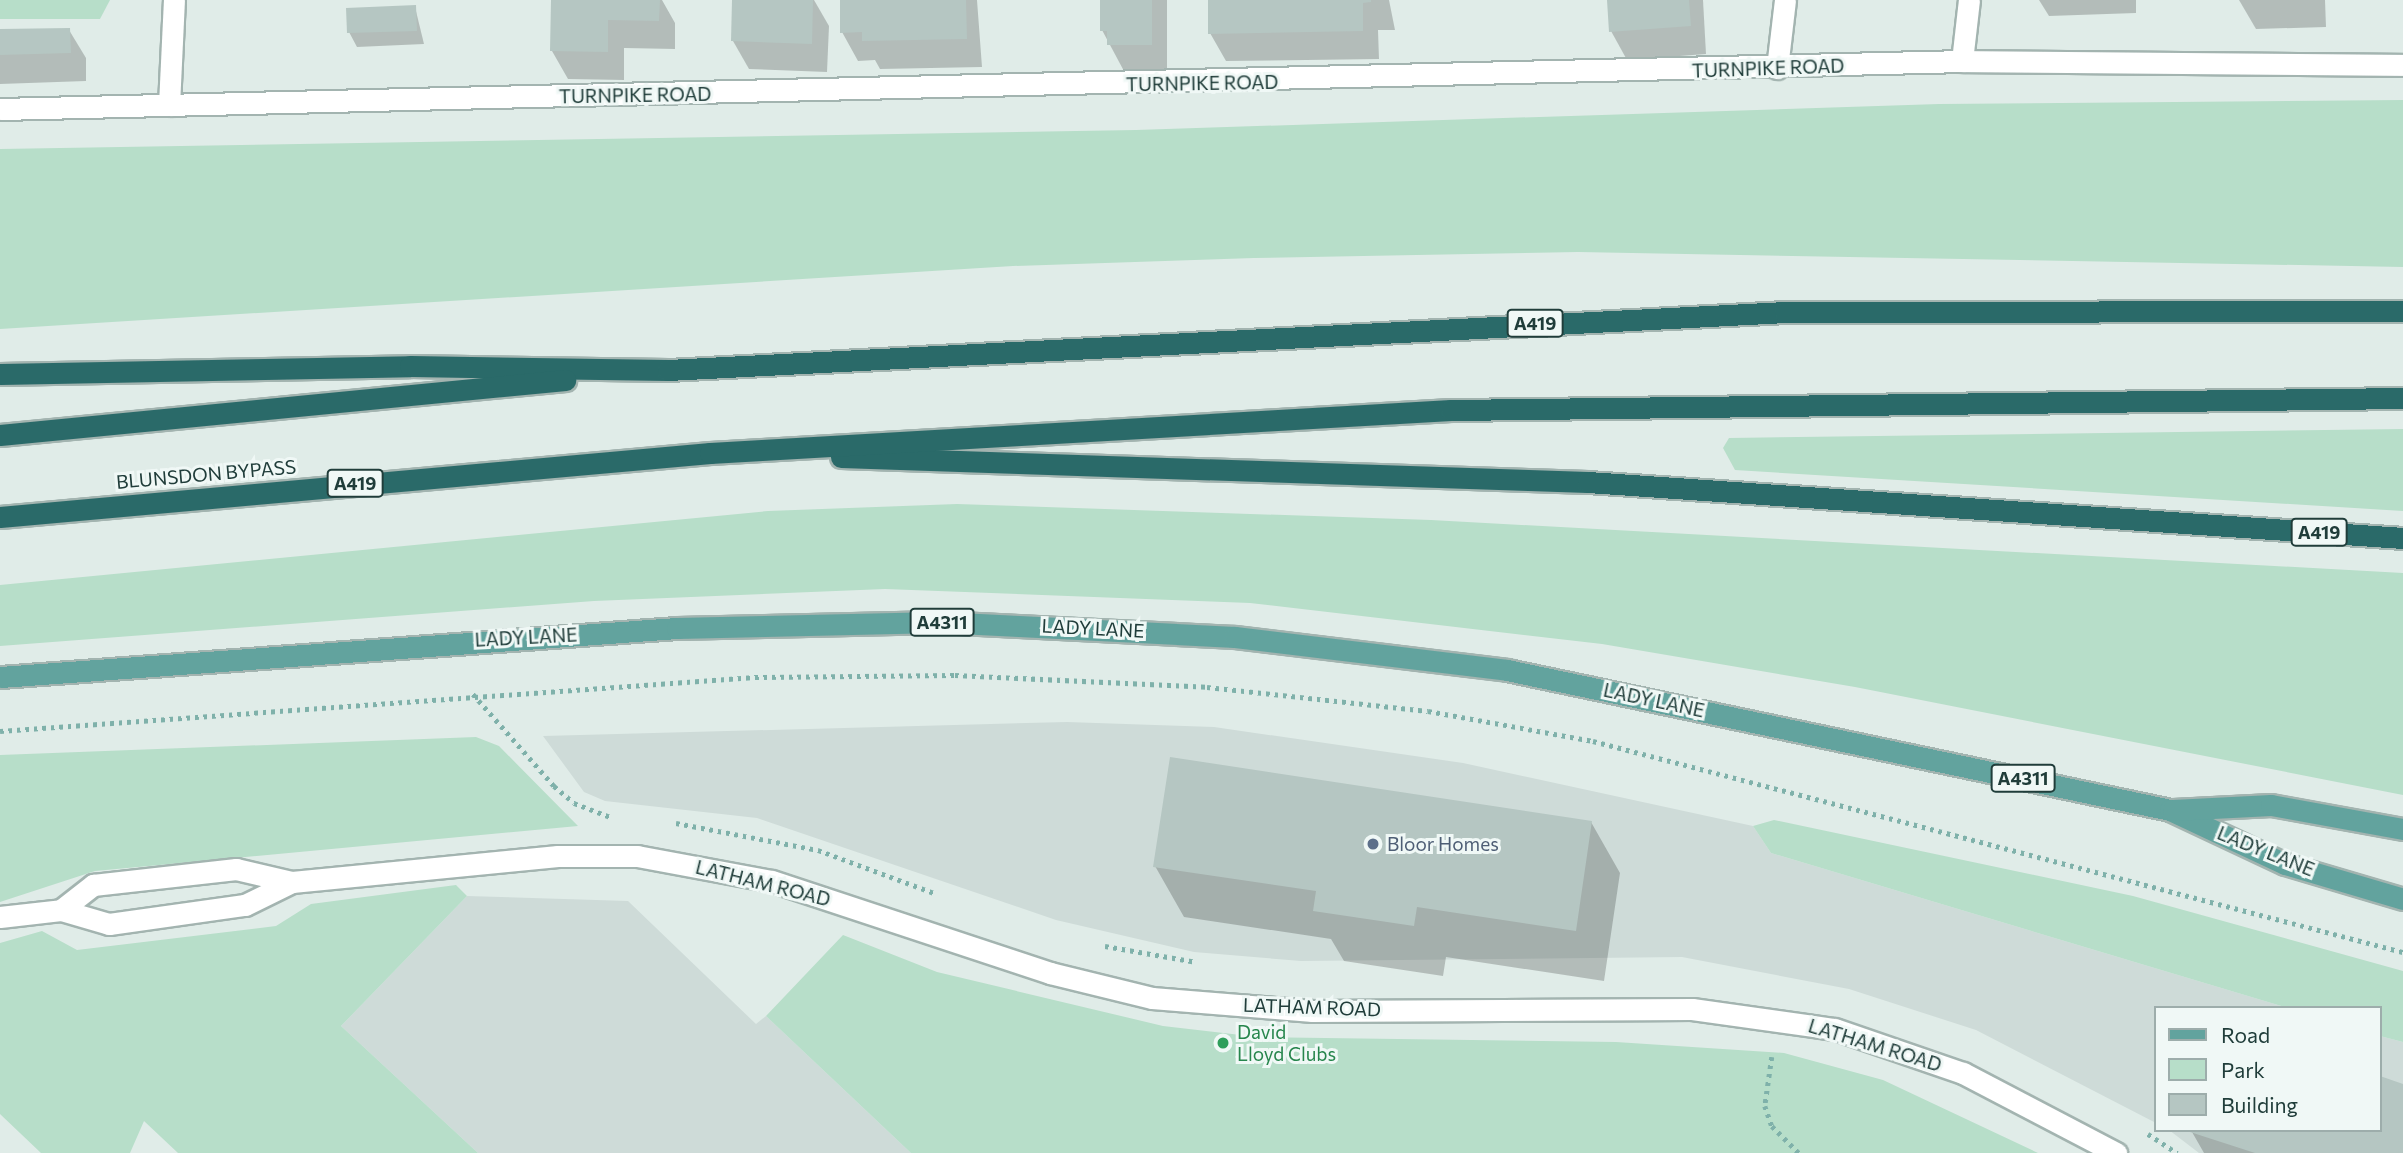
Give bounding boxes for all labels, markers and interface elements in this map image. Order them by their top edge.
street label: TURNPIKE ROAD [1691,54,1845,82]
street label: TURNPIKE ROAD [1126,70,1278,96]
street label: TURNPIKE ROAD [559,82,711,108]
road number: A419 [1505,309,1565,338]
street label: BLUNSDON BYPASS [115,455,297,493]
road number: A419 [325,468,385,498]
road number: A419 [2289,518,2349,546]
road number: A4311 [909,608,975,636]
street label: LADY LANE [1041,614,1145,642]
street label: LADY LANE [474,623,578,651]
street label: LADY LANE [1601,678,1707,722]
road number: A4311 [1990,764,2056,792]
street label: LADY LANE [2214,821,2318,881]
place label: Bloor Homes [1387,833,1499,855]
marker: Bloor Homes [1365,836,1381,852]
street label: LATHAM ROAD [693,855,833,911]
street label: LATHAM ROAD [1243,993,1381,1021]
legend [2154,1006,2382,1132]
street label: LATHAM ROAD [1806,1014,1944,1076]
place label: David Lloyd Clubs [1237,1021,1336,1065]
text: Road [2221,1022,2270,1047]
marker: David Lloyd Clubs [1215,1035,1231,1051]
text: Park [2221,1057,2265,1082]
text: Building [2221,1092,2298,1117]

